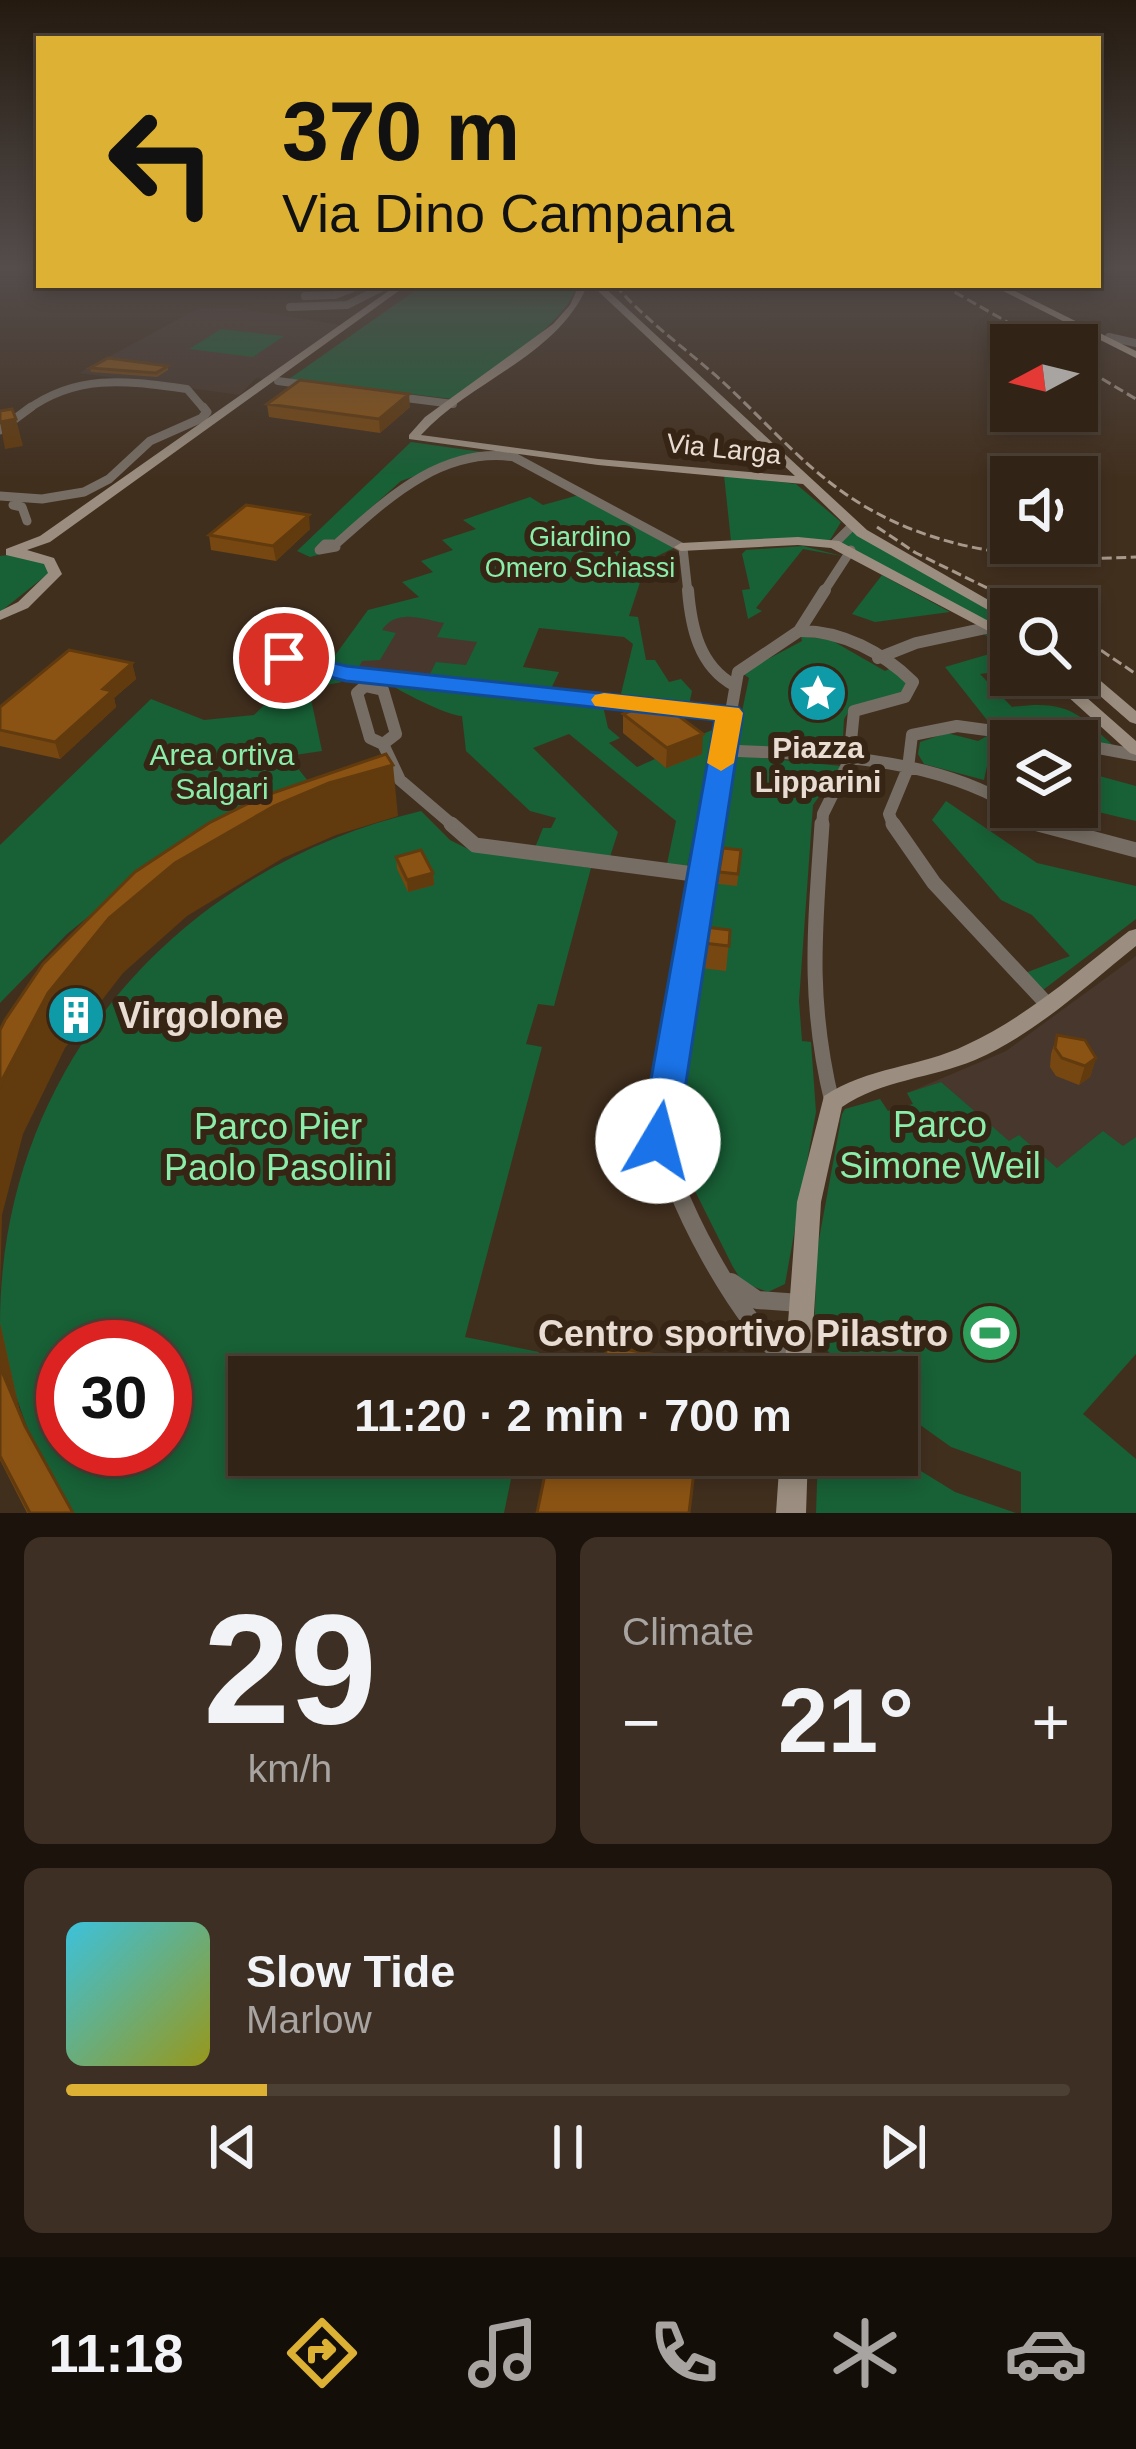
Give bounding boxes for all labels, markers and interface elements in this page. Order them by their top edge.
icon: left [84,84,240,240]
text: 370 m [282,84,520,178]
text: Via Dino Campana [282,183,734,243]
north arrow [990,324,1098,432]
map controls [990,324,1098,828]
street label: Via Larga [665,428,784,470]
button: sound [990,456,1098,564]
park label: Giardino Omero Schiassi [485,522,675,583]
button: search [990,588,1098,696]
pin [233,607,335,709]
icon: arrive [251,625,317,691]
place icon: Piazza Lipparini [787,662,849,724]
button: layers [990,720,1098,828]
place label: Piazza Lipparini [755,731,881,798]
park label: Area ortiva Salgari [149,738,295,805]
building icon: Virgolone [45,984,107,1046]
place label: Virgolone [118,995,283,1036]
position arrow [595,1078,721,1204]
park label: Parco Simone Weil [839,1104,1041,1186]
park label: Parco Pier Paolo Pasolini [164,1106,392,1188]
sports icon: Centro sportivo Pilastro [959,1302,1021,1364]
place label: Centro sportivo Pilastro [538,1313,948,1354]
speed limit sign: 30 [36,1320,192,1476]
text: 11:20 · 2 min · 700 m [354,1390,792,1441]
text: 29 [203,1582,377,1756]
text: Climate [622,1610,754,1653]
text: 21° [778,1671,914,1771]
text: − [622,1685,661,1759]
text: + [1031,1685,1070,1759]
text: km/h [248,1747,332,1790]
text: Slow Tide [246,1946,455,1997]
text: Marlow [246,1998,372,2041]
icon: previous [200,2114,266,2180]
icon: pause [535,2114,601,2180]
icon: next [870,2114,936,2180]
icon: directions [280,2311,364,2395]
icon: music [461,2311,545,2395]
icon: phone [642,2311,726,2395]
icon: climate [823,2311,907,2395]
icon: car [1004,2311,1088,2395]
text: 11:18 [48,2323,184,2383]

